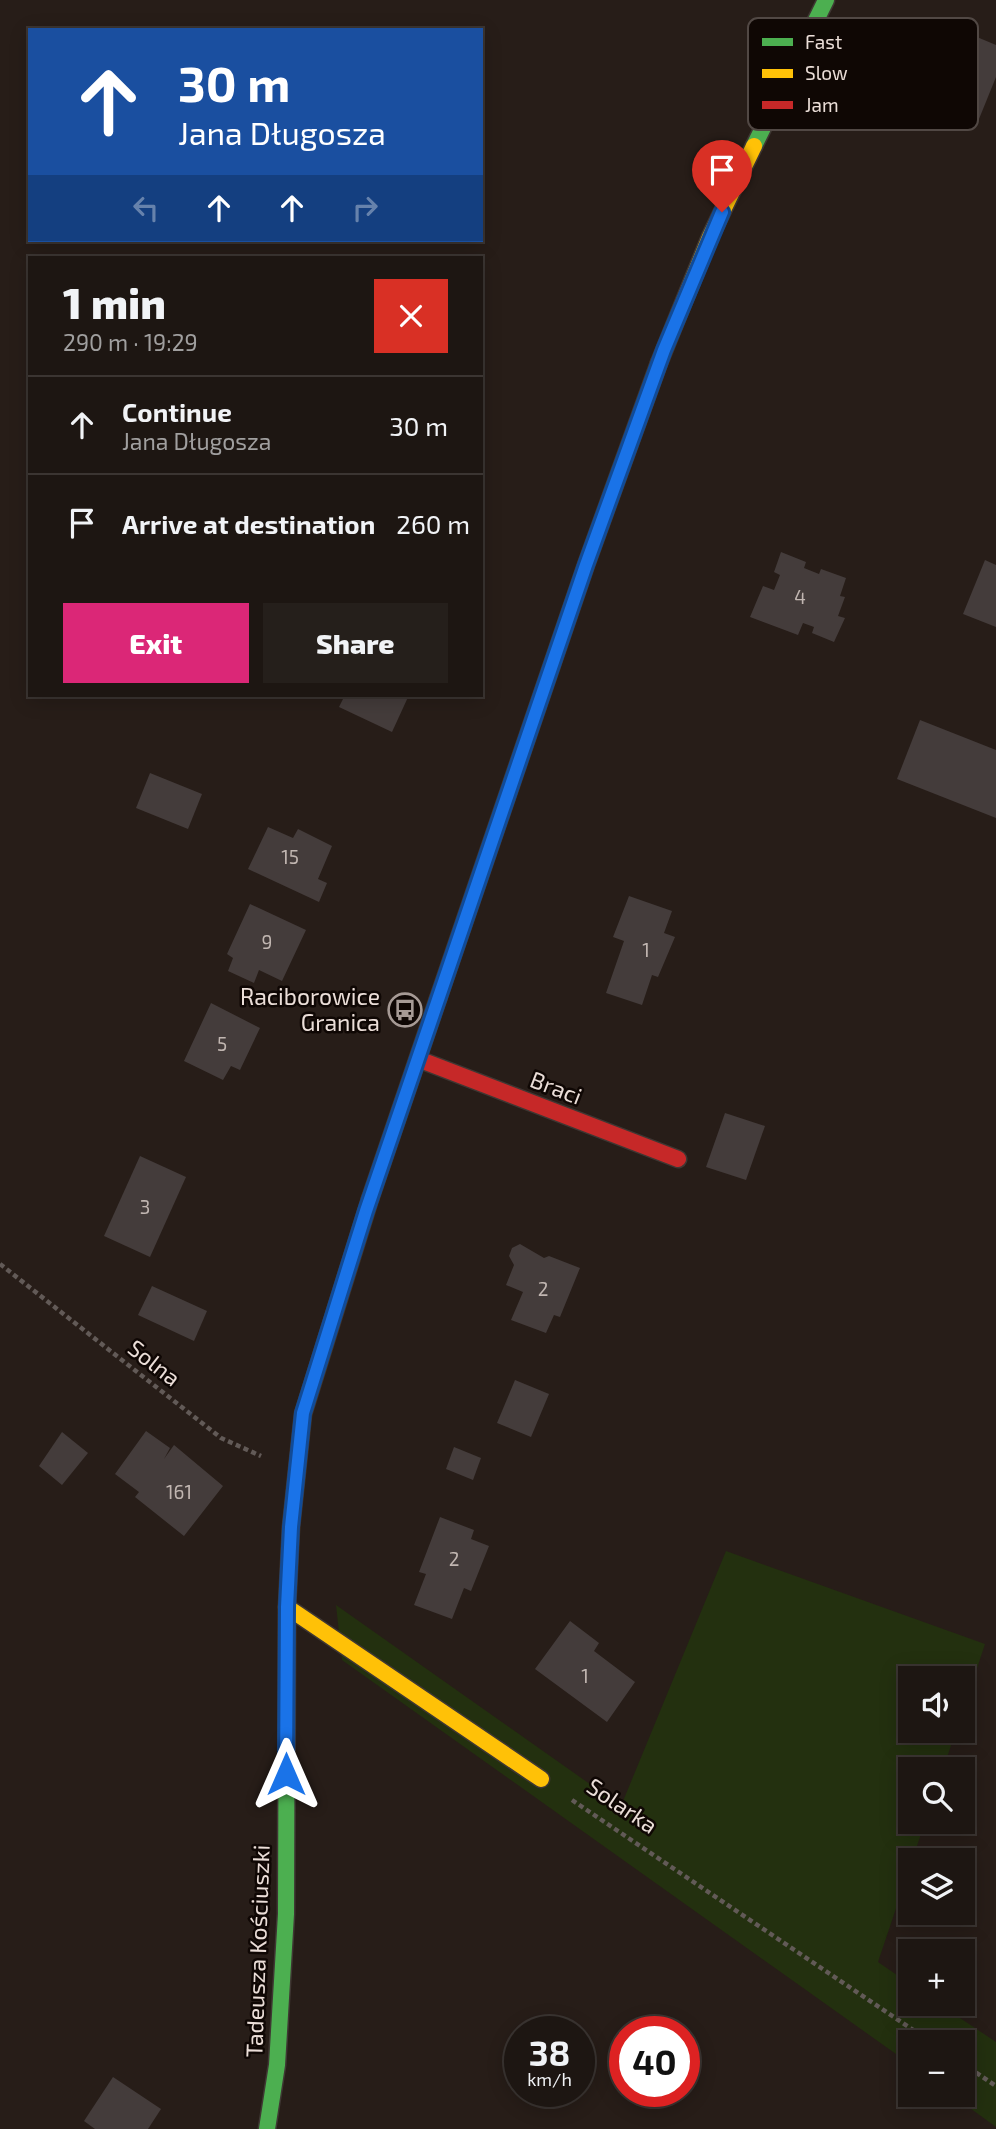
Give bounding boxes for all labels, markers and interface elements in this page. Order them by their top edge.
legend [748,18,978,130]
text: Fast [805,30,842,53]
text: 30 m [178,53,290,112]
icon: ahead [63,56,154,147]
text: Slow [805,61,848,84]
text: Jam [805,93,839,116]
text: Jana Długosza [178,113,386,151]
pin [692,140,752,212]
icon: arrive [703,151,741,189]
icon: left [127,189,165,227]
icon: ahead [200,189,238,227]
icon: ahead [273,189,311,227]
icon: right [346,189,384,227]
text: 1 min [63,277,166,327]
button: close [374,279,448,353]
text: 290 m · 19:29 [63,328,198,356]
text: Continue [122,396,232,427]
icon: ahead [63,406,101,444]
text: 30 m [389,410,448,441]
text: Jana Długosza [122,427,271,455]
icon: arrive [63,504,101,542]
text: Arrive at destination [122,508,375,539]
text: 260 m [396,508,470,539]
house number: 4 [794,585,806,608]
button: Exit [63,603,249,683]
button: Share [263,603,448,683]
house number: 15 [281,845,299,868]
house number: 9 [262,930,272,953]
house number: 1 [642,938,650,961]
place label: Raciborowice Granica [240,982,380,1036]
bus stop icon: Raciborowice Granica [386,991,424,1029]
house number: 5 [217,1032,227,1055]
street label: Braci [527,1064,586,1110]
house number: 3 [140,1195,150,1218]
house number: 2 [538,1277,548,1300]
street label: Solna [123,1333,186,1391]
house number: 161 [166,1480,192,1503]
house number: 2 [449,1547,459,1570]
house number: 1 [581,1664,589,1687]
map controls [898,1666,975,2107]
button: sound [898,1666,975,1743]
position arrow [249,1737,323,1811]
button: search [898,1757,975,1834]
street label: Solarka [582,1771,663,1839]
street label: Tadeusza Kościuszki [239,1844,275,2058]
button: layers [898,1848,975,1925]
button: + [898,1939,975,2016]
speed limit sign: 40 [609,2016,700,2107]
button: − [898,2030,975,2107]
text: 38 [529,2031,570,2073]
text: km/h [527,2068,572,2090]

